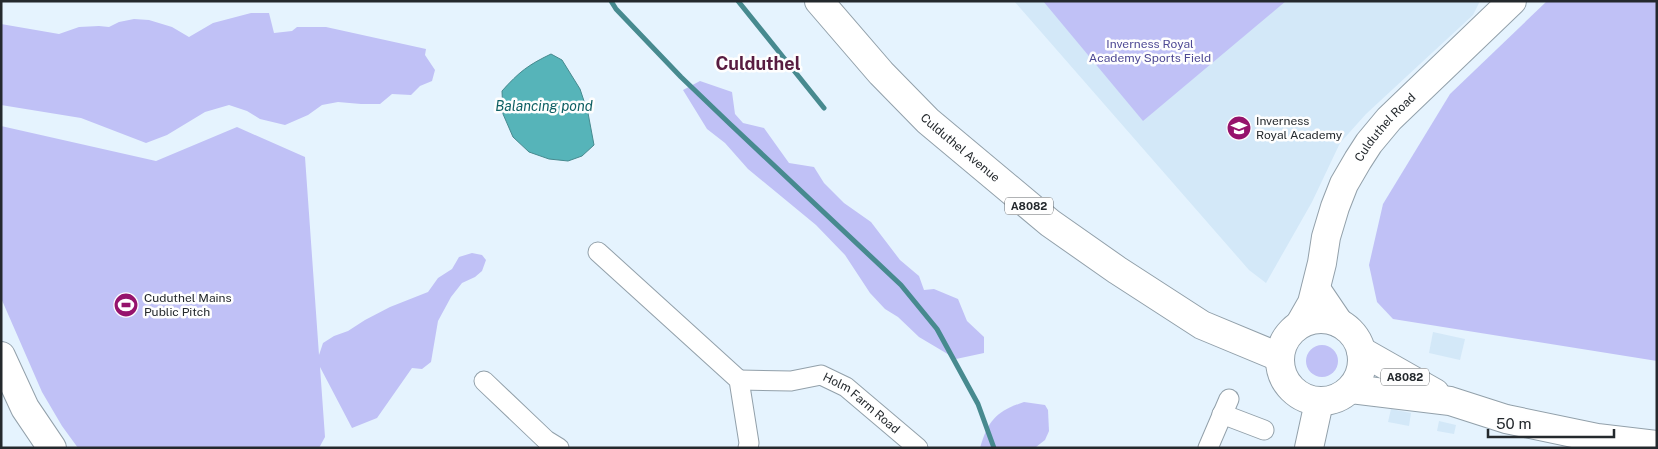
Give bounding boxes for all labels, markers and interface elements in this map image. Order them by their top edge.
park label: Inverness Royal Academy Sports Field [1089,37,1211,65]
district label: Culduthel [715,53,801,74]
street label: Culduthel Road [1352,90,1418,164]
water label: Balancing pond [495,98,593,114]
street label: Culduthel Avenue [918,111,1003,185]
place label: Inverness Royal Academy [1256,114,1343,142]
school or university icon: Inverness Royal Academy [1226,115,1252,141]
road number: A8082 [1005,198,1053,215]
place label: Cuduthel Mains Public Pitch [144,291,232,319]
sports icon: Cuduthel Mains Public Pitch [113,292,139,318]
road number: A8082 [1381,368,1429,386]
street label: Holm Farm Road [821,370,903,436]
scale bar [1488,406,1614,438]
text: 50 m [1496,415,1531,432]

